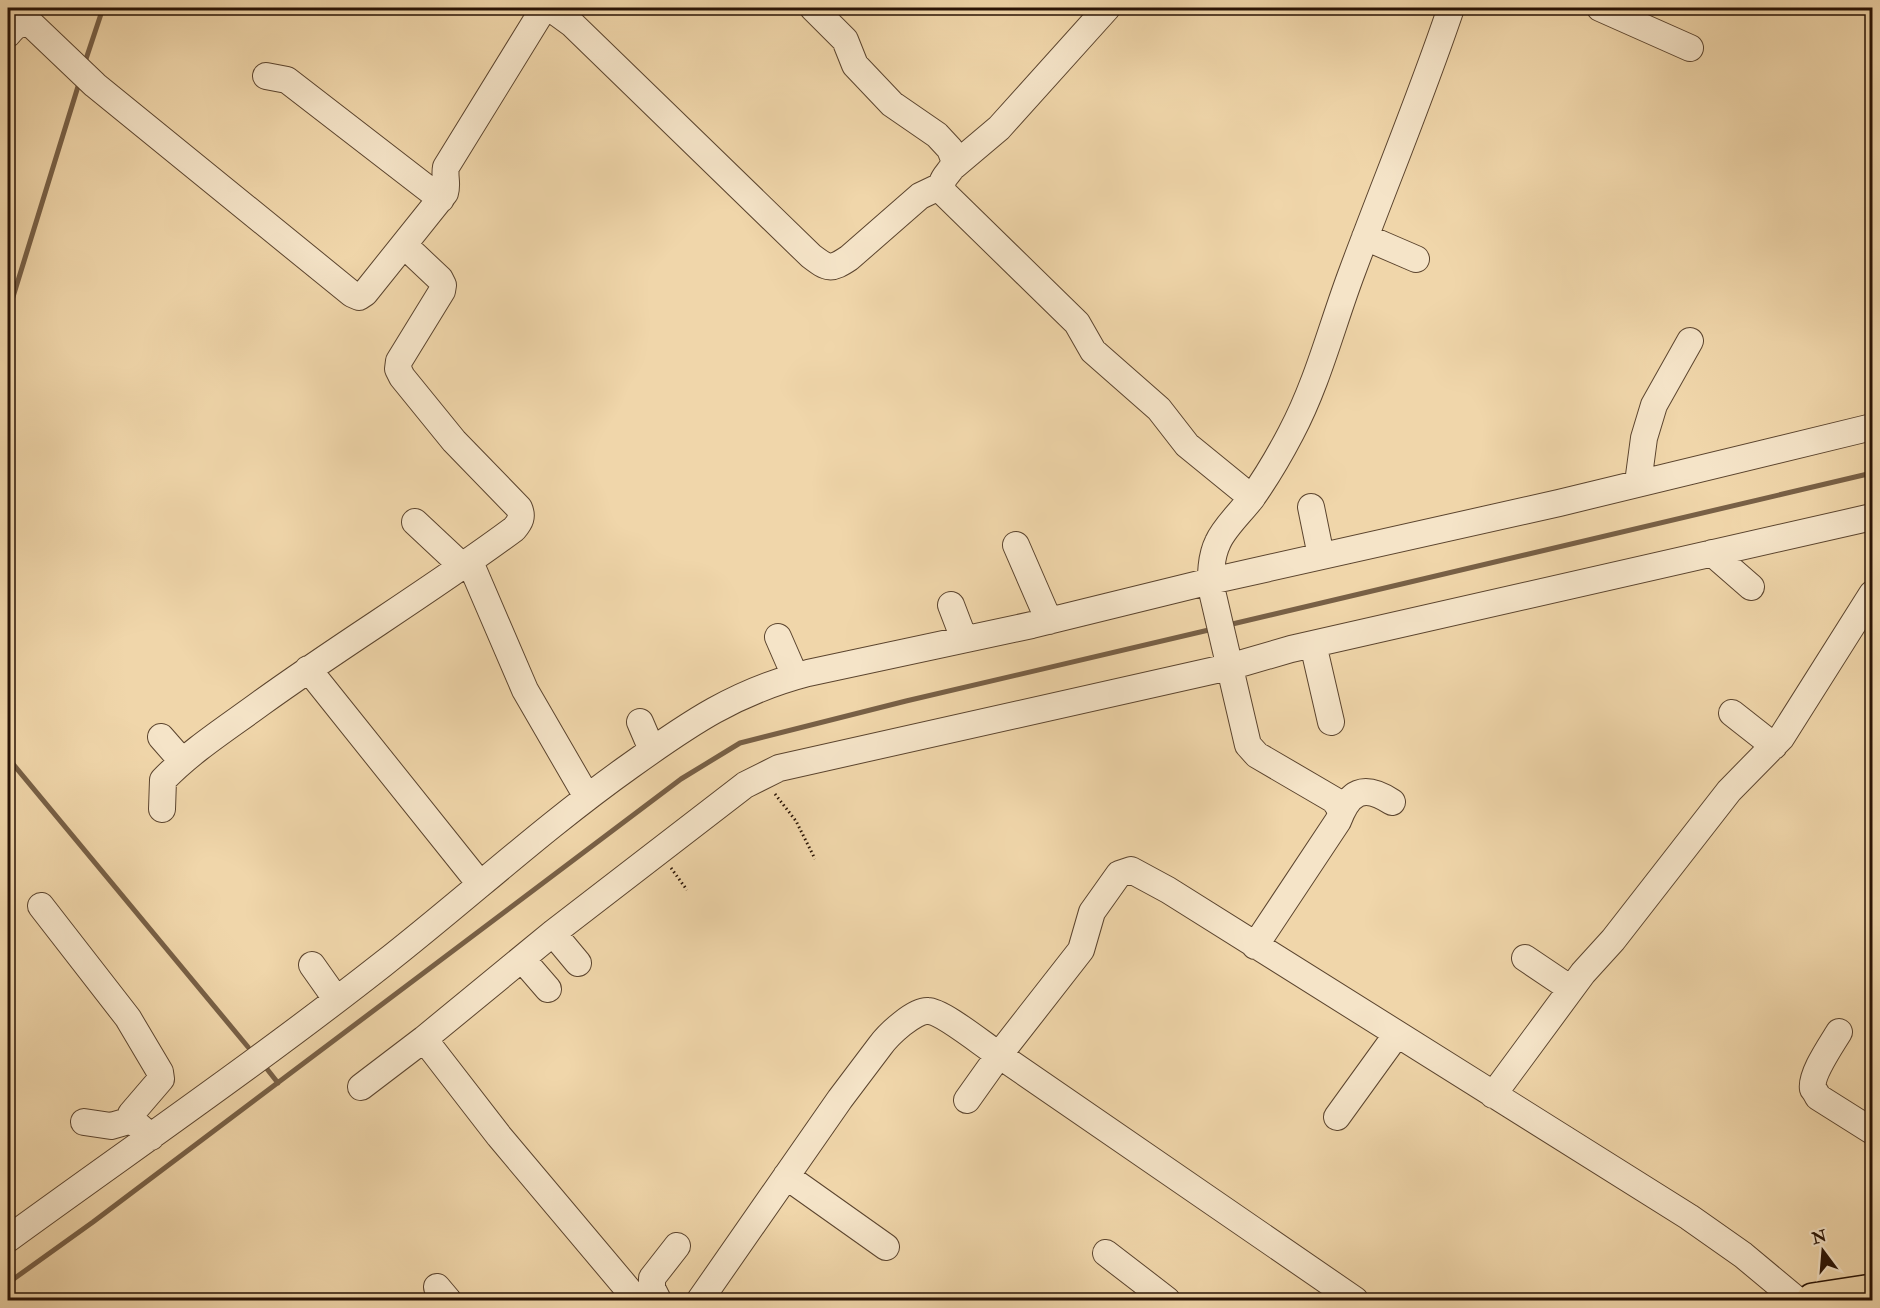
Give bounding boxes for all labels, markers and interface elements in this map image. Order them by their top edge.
north arrow [1793,1221,1853,1281]
text: N [1809,1226,1829,1249]

